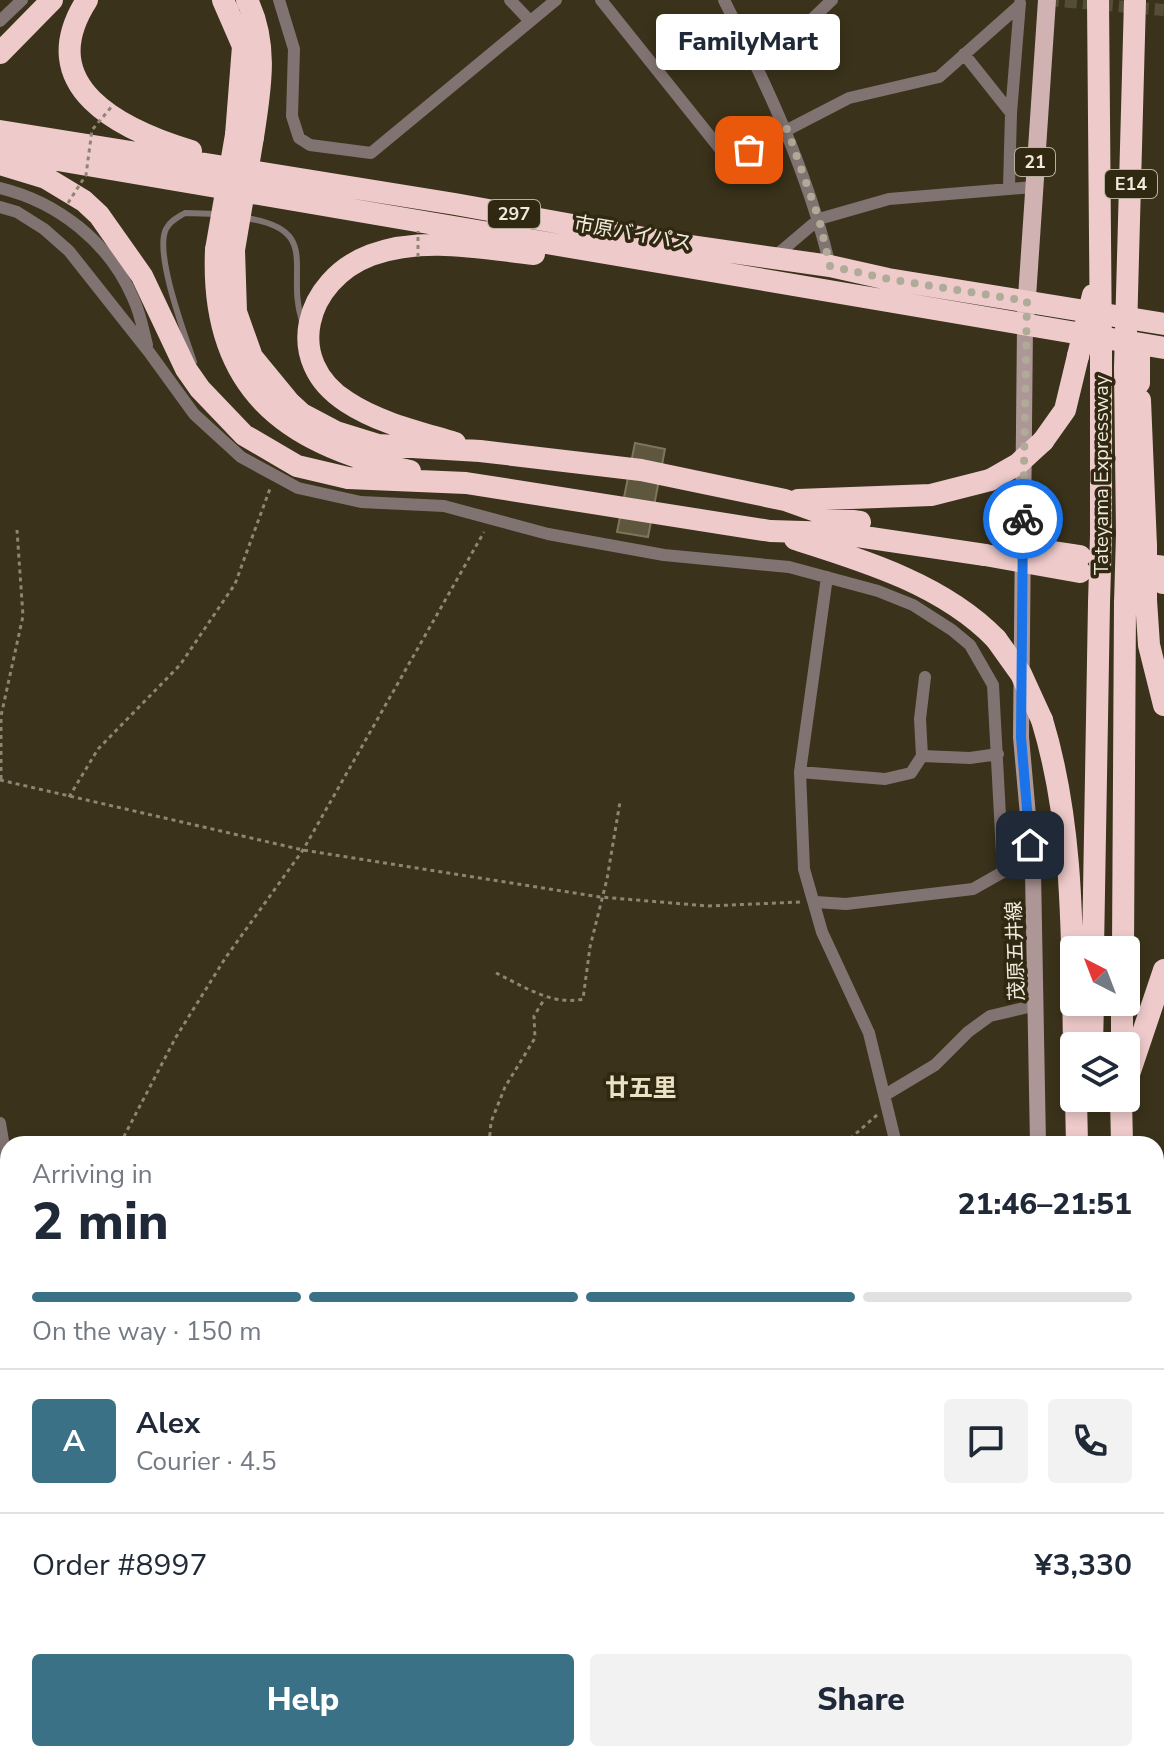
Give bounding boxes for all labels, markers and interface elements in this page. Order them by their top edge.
callout: FamilyMart [657,14,841,70]
text: FamilyMart [678,24,818,59]
pin [715,116,783,184]
icon: bag [727,128,771,172]
road number: 21 [1015,148,1055,176]
road number: E14 [1105,170,1157,198]
road number: 297 [488,200,540,228]
street label: 市原バイパス [572,210,694,257]
street label: Tateyama Expressway [1088,374,1115,575]
courier [983,479,1063,559]
icon: bike [1001,497,1045,541]
pin [996,811,1064,879]
icon: home [1008,823,1052,867]
street label: 茂原五井線 [1000,901,1031,1001]
north arrow [1060,936,1140,1016]
map controls [1060,936,1140,1112]
button: layers [1060,1032,1140,1112]
district label: 廿五里 [605,1072,677,1104]
text: Arriving in [32,1157,153,1192]
text: 21:46–21:51 [957,1184,1132,1225]
text: 2 min [32,1186,169,1257]
text: On the way · 150 m [32,1314,261,1349]
button: chat [944,1399,1028,1483]
button: phone [1048,1399,1132,1483]
text: Alex [136,1403,200,1444]
text: A [63,1421,85,1462]
text: Courier · 4.5 [136,1444,277,1479]
text: Order #8997 [32,1545,207,1586]
text: ¥3,330 [1035,1545,1132,1586]
button: Help [32,1654,574,1746]
button: Share [590,1654,1132,1746]

